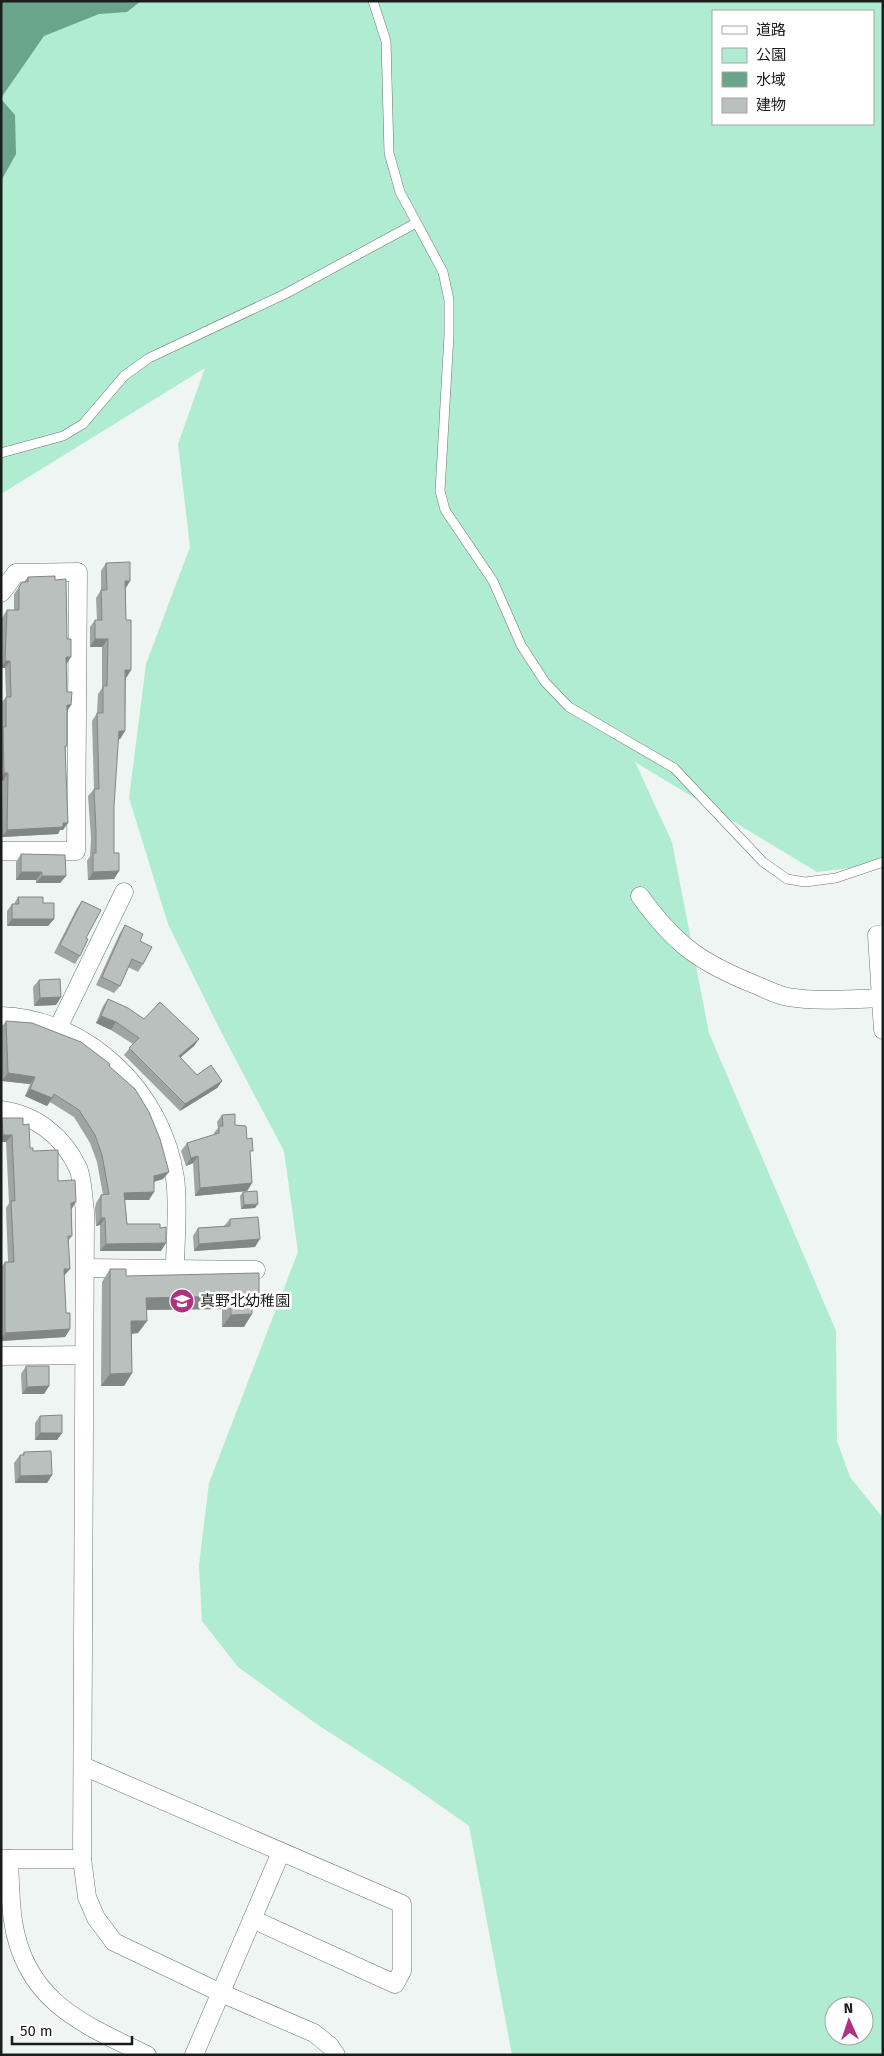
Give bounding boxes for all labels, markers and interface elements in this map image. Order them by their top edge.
legend [712,10,874,125]
text: 道路 [756,21,786,39]
text: 公園 [756,46,786,64]
text: 水域 [756,71,786,89]
text: 建物 [756,96,786,114]
school or university icon: 真野北幼稚園 [169,1288,195,1314]
place label: 真野北幼稚園 [200,1292,290,1310]
north arrow [824,1996,874,2046]
text: N [843,2000,853,2017]
scale bar [12,2014,132,2046]
text: 50 m [20,2022,53,2040]

